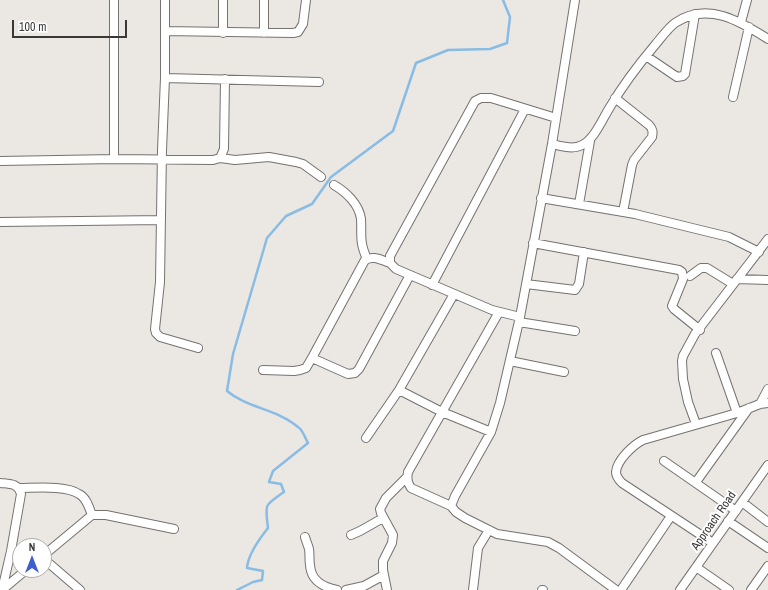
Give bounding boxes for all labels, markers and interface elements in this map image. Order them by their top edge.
scale bar [14,12,129,38]
text: 100 m [19,19,46,35]
street label: Approach Road [688,489,740,553]
north arrow [12,538,52,578]
text: N [29,540,35,554]

